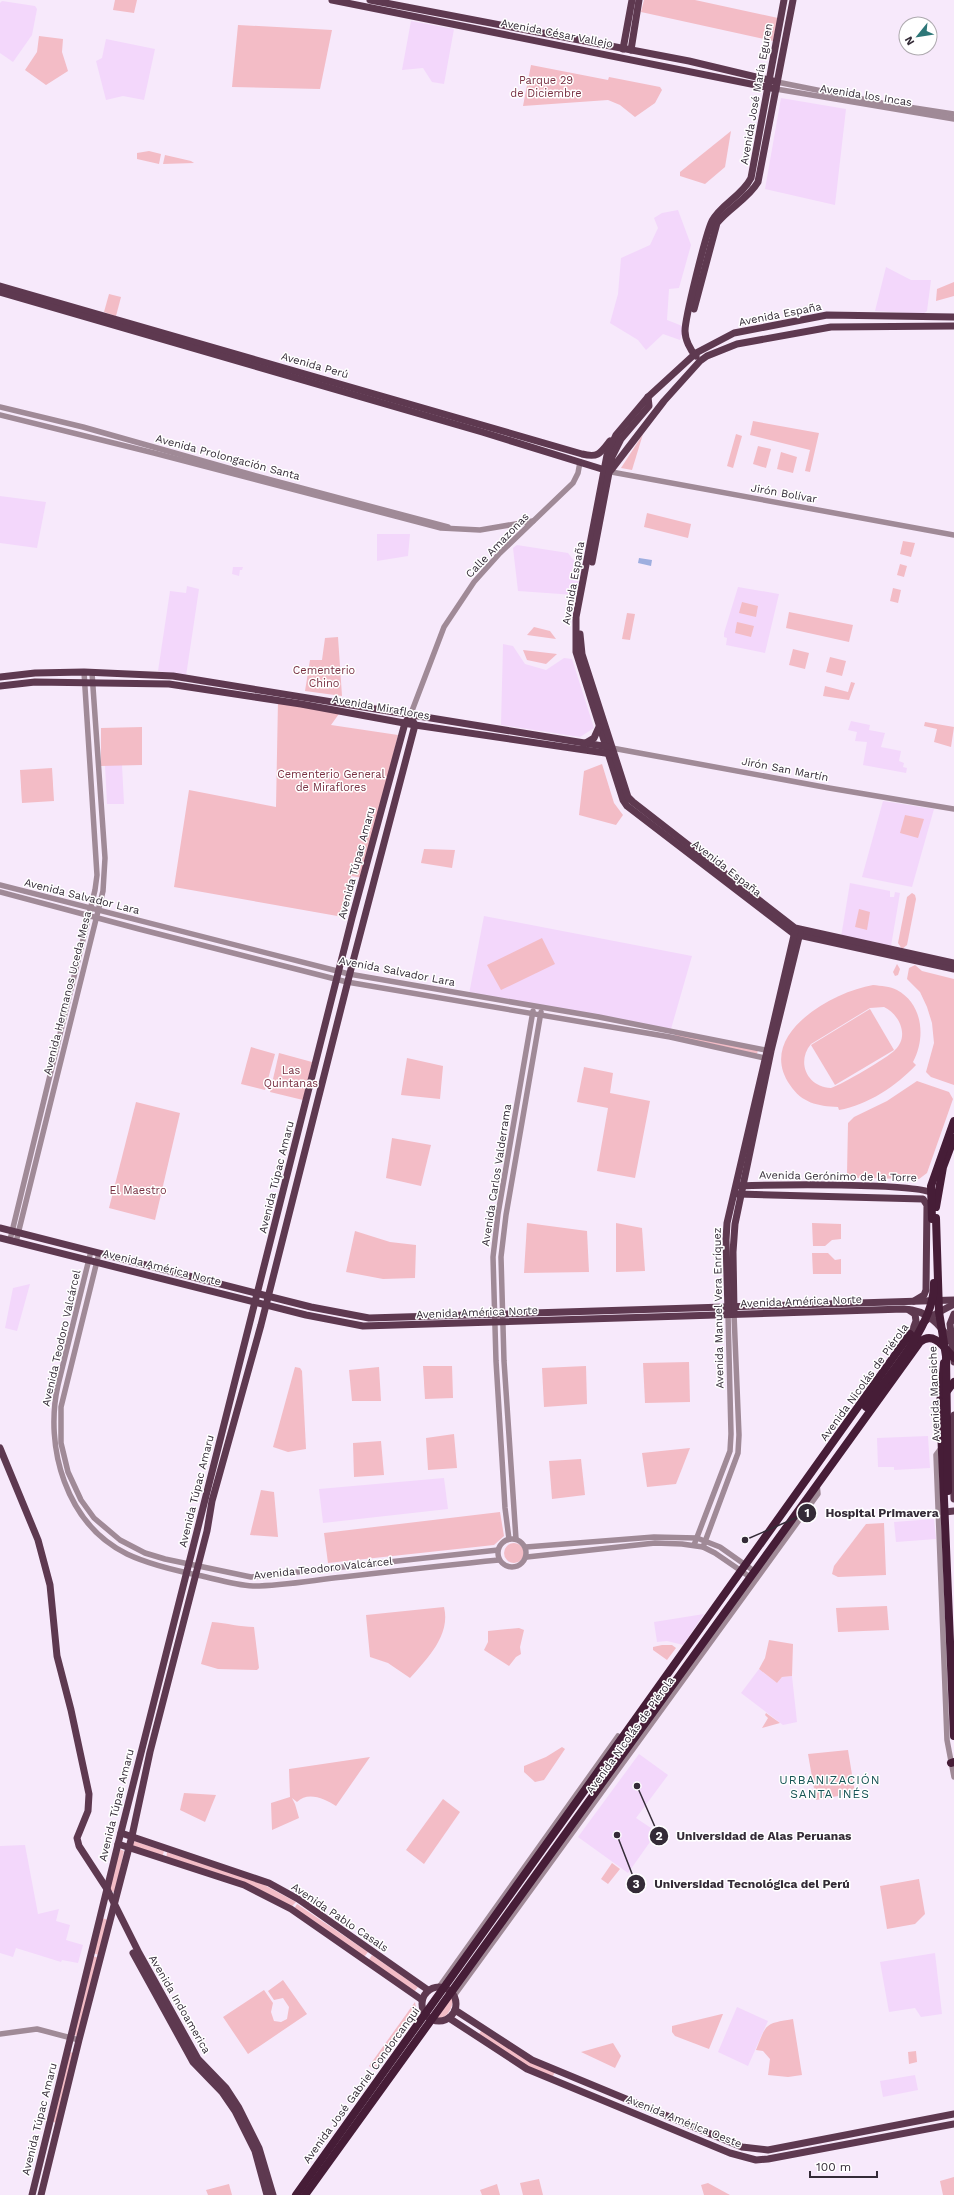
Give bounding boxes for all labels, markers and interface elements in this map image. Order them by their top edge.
street label: Avenida César Vallejo [500,16,614,51]
north arrow [898,16,938,56]
street label: Avenida José María Eguren [738,22,775,166]
text: N [902,34,917,48]
park label: Parque 29 de Diciembre [510,74,582,100]
street label: Avenida los Incas [819,82,913,109]
street label: Avenida España [737,300,823,329]
street label: Avenida Perú [280,350,350,381]
street label: Avenida Prolongación Santa [154,432,301,483]
street label: Jirón Bolívar [750,481,819,506]
street label: Calle Amazonas [463,510,532,581]
street label: Avenida España [560,540,587,626]
park label: Cementerio Chino [293,664,355,690]
street label: Avenida Miraflores [331,693,431,723]
street label: Jirón San Martín [740,755,830,784]
park label: Cementerio General de Miraflores [277,768,385,794]
street label: Avenida Túpac Amaru [335,806,378,921]
street label: Avenida España [689,837,764,899]
street label: Avenida Salvador Lara [23,876,141,917]
street label: Avenida Hermanos Uceda Mesa [41,910,94,1076]
street label: Avenida Salvador Lara [338,954,456,989]
park label: Las Quintanas [264,1064,318,1090]
street label: Avenida Carlos Valderrama [479,1103,514,1247]
street label: Avenida Túpac Amaru [256,1119,297,1235]
street label: Avenida Gerónimo de la Torre [759,1169,917,1184]
park label: El Maestro [110,1184,166,1197]
street label: Avenida Manuel Vera Enríquez [711,1227,726,1389]
street label: Avenida América Norte [101,1246,223,1289]
street label: Avenida Teodoro Valcárcel [39,1268,84,1408]
street label: Avenida América Norte [740,1293,862,1310]
street label: Avenida América Norte [416,1304,538,1321]
street label: Avenida Nicolás de Piérola [818,1321,911,1443]
street label: Avenida Mansiche [926,1346,943,1442]
street label: Avenida Túpac Amaru [176,1433,217,1549]
callout: Hospital Primavera [797,1501,947,1525]
text: 1 [804,1506,810,1520]
text: Hospital Primavera [825,1506,939,1520]
street label: Avenida Teodoro Valcárcel [253,1555,394,1582]
street label: Avenida Nicolás de Piérola [584,1674,677,1796]
street label: Avenida Túpac Amaru [96,1747,137,1863]
district label: URBANIZACIÓN SANTA INÉS [779,1773,881,1801]
callout: Universidad de Alas Peruanas [649,1824,860,1848]
text: 2 [655,1829,663,1843]
text: Universidad de Alas Peruanas [677,1829,852,1843]
callout: Universidad Tecnológica del Perú [626,1872,858,1896]
text: 3 [632,1877,640,1891]
text: Universidad Tecnológica del Perú [654,1877,850,1891]
street label: Avenida Pablo Casals [289,1880,391,1955]
street label: Avenida Indoamerica [146,1953,213,2056]
street label: Avenida José Gabriel Condorcanqui [300,2005,422,2166]
street label: Avenida Túpac Amaru [19,2061,60,2177]
street label: Avenida América Oeste [624,2092,744,2151]
scale bar [810,2153,877,2179]
text: 100 m [816,2160,851,2174]

